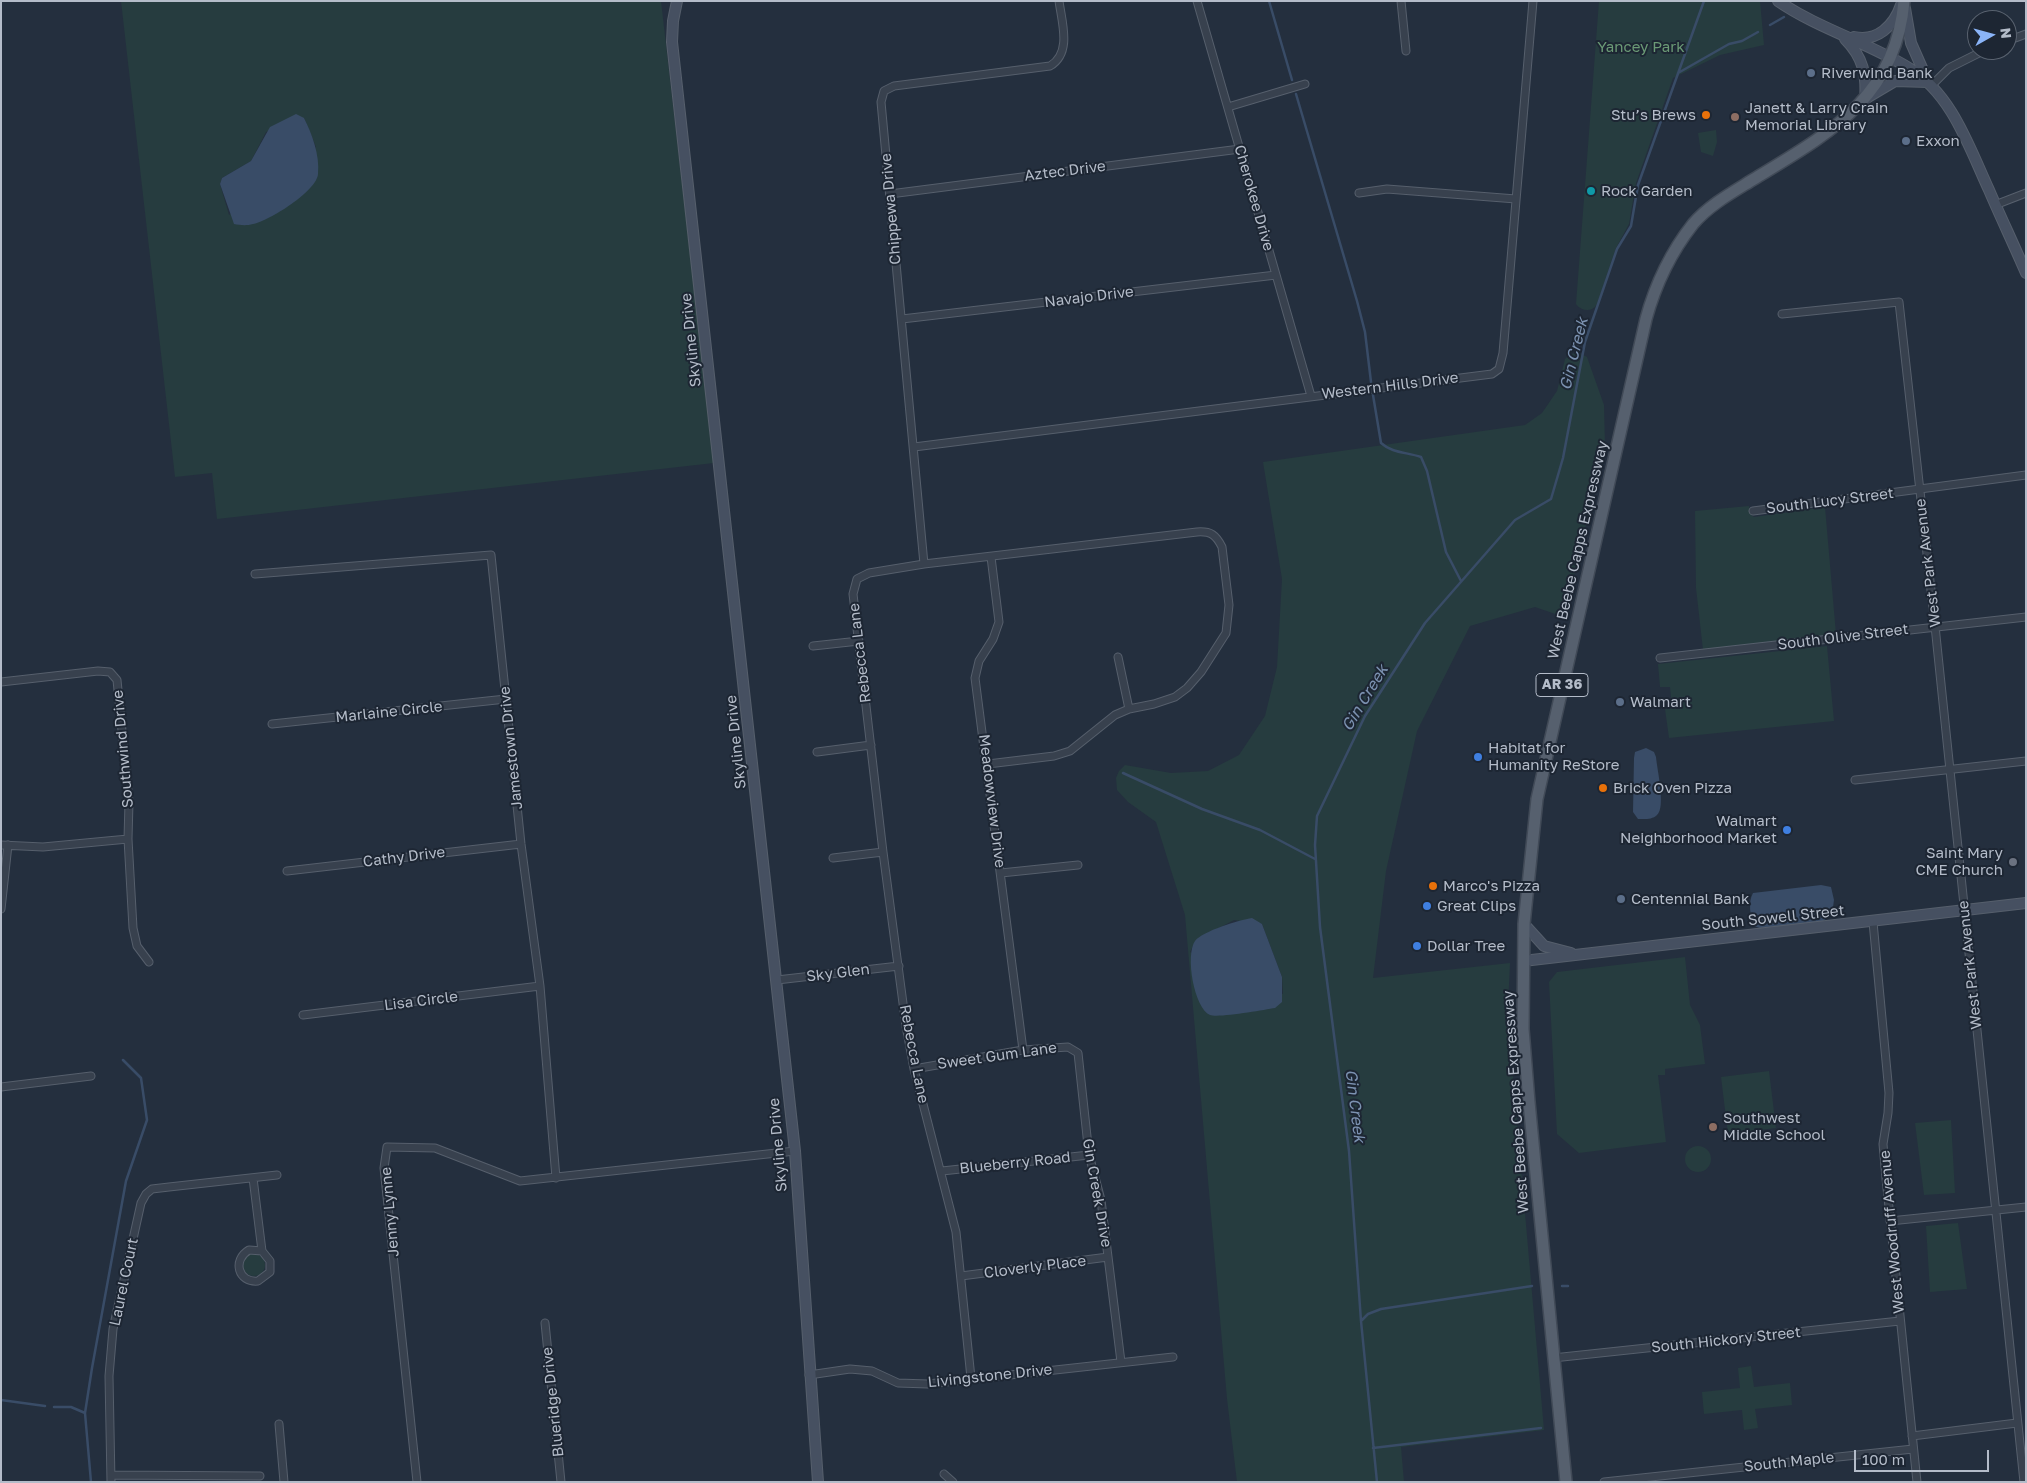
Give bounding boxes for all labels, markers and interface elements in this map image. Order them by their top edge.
north arrow [1967,10,2017,60]
text: N [1997,27,2015,40]
park label: Yancey Park [1597,38,1685,56]
place label: Riverwind Bank [1821,64,1933,82]
marker: Riverwind Bank [1805,67,1817,79]
place label: Janett & Larry Crain Memorial Library [1745,99,1888,134]
place label: Stu’s Brews [1611,106,1696,124]
marker: Stu’s Brews [1700,109,1712,121]
marker: Janett & Larry Crain Memorial Library [1729,111,1741,123]
place label: Exxon [1916,132,1960,150]
marker: Exxon [1900,135,1912,147]
street label: Cherokee Drive [1230,143,1278,253]
street label: Chippewa Drive [877,153,905,265]
street label: Aztec Drive [1023,157,1107,185]
place label: Rock Garden [1601,182,1692,200]
marker: Rock Garden [1585,185,1597,197]
street label: Navajo Drive [1043,283,1135,311]
street label: Skyline Drive [677,292,705,388]
water label: Gin Creek [1556,316,1592,392]
street label: Western Hills Drive [1320,369,1460,403]
street label: West Beebe Capps Expressway [1544,439,1612,661]
street label: South Lucy Street [1765,484,1895,518]
street label: West Park Avenue [1911,498,1945,628]
street label: Rebecca Lane [845,602,875,704]
street label: South Olive Street [1777,620,1909,654]
water label: Gin Creek [1338,661,1392,735]
road number: AR 36 [1536,674,1588,696]
street label: Jamestown Drive [496,685,526,811]
street label: Southwind Drive [109,689,137,809]
place label: Walmart [1630,693,1691,711]
street label: Skyline Drive [722,694,750,790]
marker: Walmart [1614,696,1626,708]
street label: Marlaine Circle [335,697,443,727]
street label: Meadowview Drive [975,733,1009,869]
place label: Habitat for Humanity ReStore [1488,739,1619,774]
marker: Habitat for Humanity ReStore [1472,751,1484,763]
place label: Brick Oven Pizza [1613,779,1732,797]
marker: Brick Oven Pizza [1597,782,1609,794]
place label: Walmart Neighborhood Market [1620,812,1777,847]
marker: Walmart Neighborhood Market [1781,824,1793,836]
street label: Cathy Drive [362,843,446,871]
place label: Saint Mary CME Church [1915,844,2003,879]
marker: Saint Mary CME Church [2007,856,2019,868]
place label: Marco's Pizza [1443,877,1540,895]
marker: Marco's Pizza [1427,880,1439,892]
place label: Centennial Bank [1631,890,1749,908]
marker: Centennial Bank [1615,893,1627,905]
place label: Great Clips [1437,897,1516,915]
marker: Great Clips [1421,900,1433,912]
street label: West Park Avenue [1954,900,1986,1030]
street label: South Sowell Street [1701,902,1845,934]
place label: Dollar Tree [1427,937,1505,955]
marker: Dollar Tree [1411,940,1423,952]
street label: Sky Glen [805,960,871,986]
street label: Lisa Circle [383,988,459,1014]
street label: West Beebe Capps Expressway [1499,990,1533,1214]
street label: Rebecca Lane [896,1003,932,1105]
street label: Sweet Gum Lane [936,1039,1058,1073]
water label: Gin Creek [1341,1068,1369,1144]
street label: Skyline Drive [765,1097,791,1193]
place label: Southwest Middle School [1723,1109,1825,1144]
marker: Southwest Middle School [1707,1121,1719,1133]
street label: Gin Creek Drive [1079,1137,1115,1249]
street label: Blueberry Road [959,1148,1071,1178]
street label: West Woodruff Avenue [1876,1150,1908,1314]
street label: Jenny Lynne [377,1166,403,1258]
street label: Laurel Court [106,1236,142,1328]
street label: Cloverly Place [983,1252,1087,1282]
street label: South Hickory Street [1650,1323,1802,1357]
street label: Blueridge Drive [538,1346,568,1458]
street label: Livingstone Drive [927,1361,1053,1391]
scale bar [1857,1440,1992,1472]
street label: South Maple [1743,1448,1835,1476]
text: 100 m [1862,1450,1905,1468]

